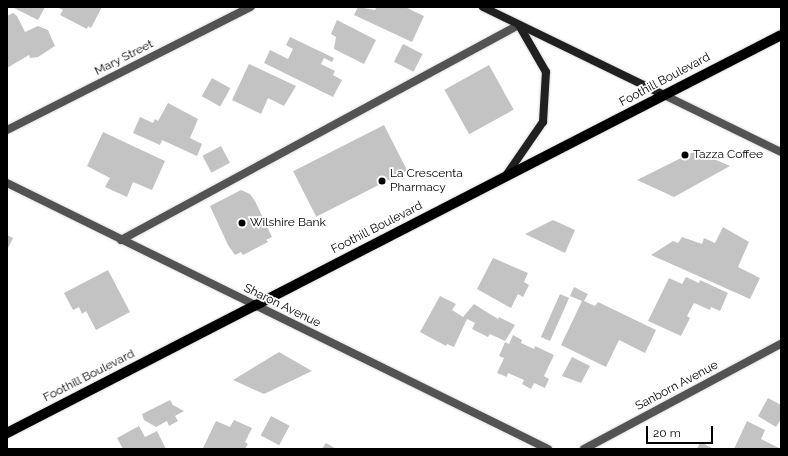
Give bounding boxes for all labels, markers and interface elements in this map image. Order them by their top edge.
street label: Mary Street [92,37,156,79]
street label: Foothill Boulevard [617,50,713,110]
place label: Tazza Coffee [693,148,763,162]
marker: Tazza Coffee [680,150,690,160]
place label: La Crescenta Pharmacy [390,167,463,195]
marker: La Crescenta Pharmacy [377,176,387,186]
street label: Foothill Boulevard [329,199,425,257]
place label: Wilshire Bank [250,216,326,230]
marker: Wilshire Bank [237,218,247,228]
street label: Sharon Avenue [241,281,323,331]
street label: Foothill Boulevard [41,347,137,405]
street label: Sanborn Avenue [633,358,721,414]
scale bar [648,418,715,444]
text: 20 m [653,426,681,440]

